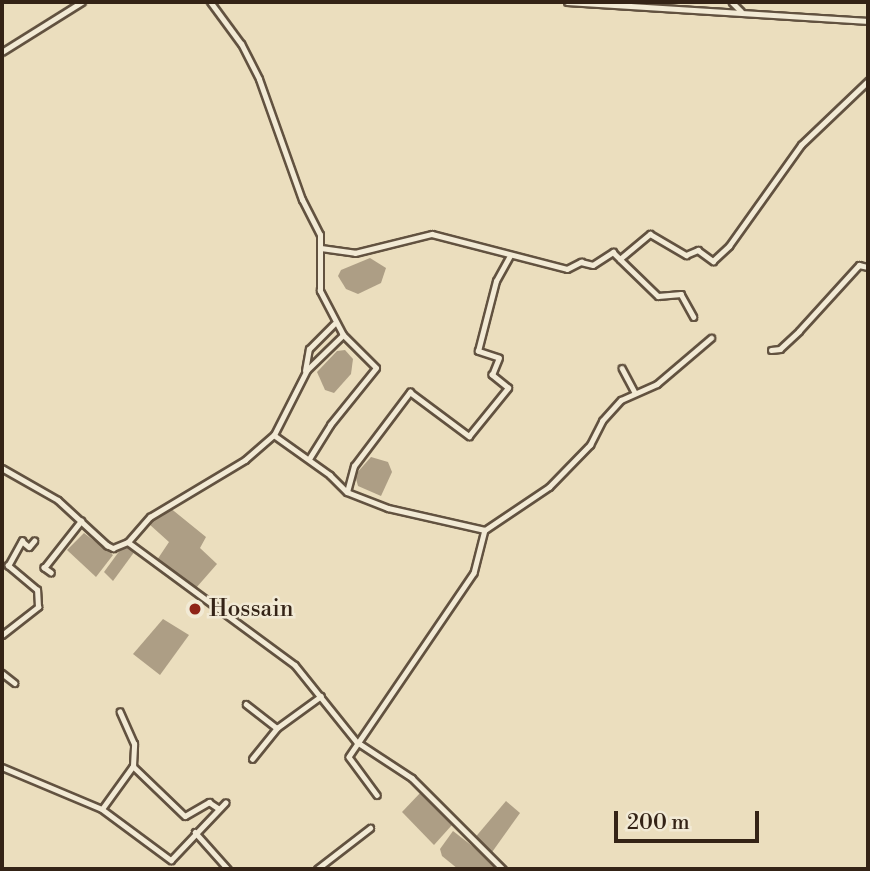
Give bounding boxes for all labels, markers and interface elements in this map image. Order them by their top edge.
place label: Hossain [209,595,293,623]
marker: Hossain [187,601,203,617]
scale bar [618,798,763,842]
text: 200 m [627,810,690,836]

